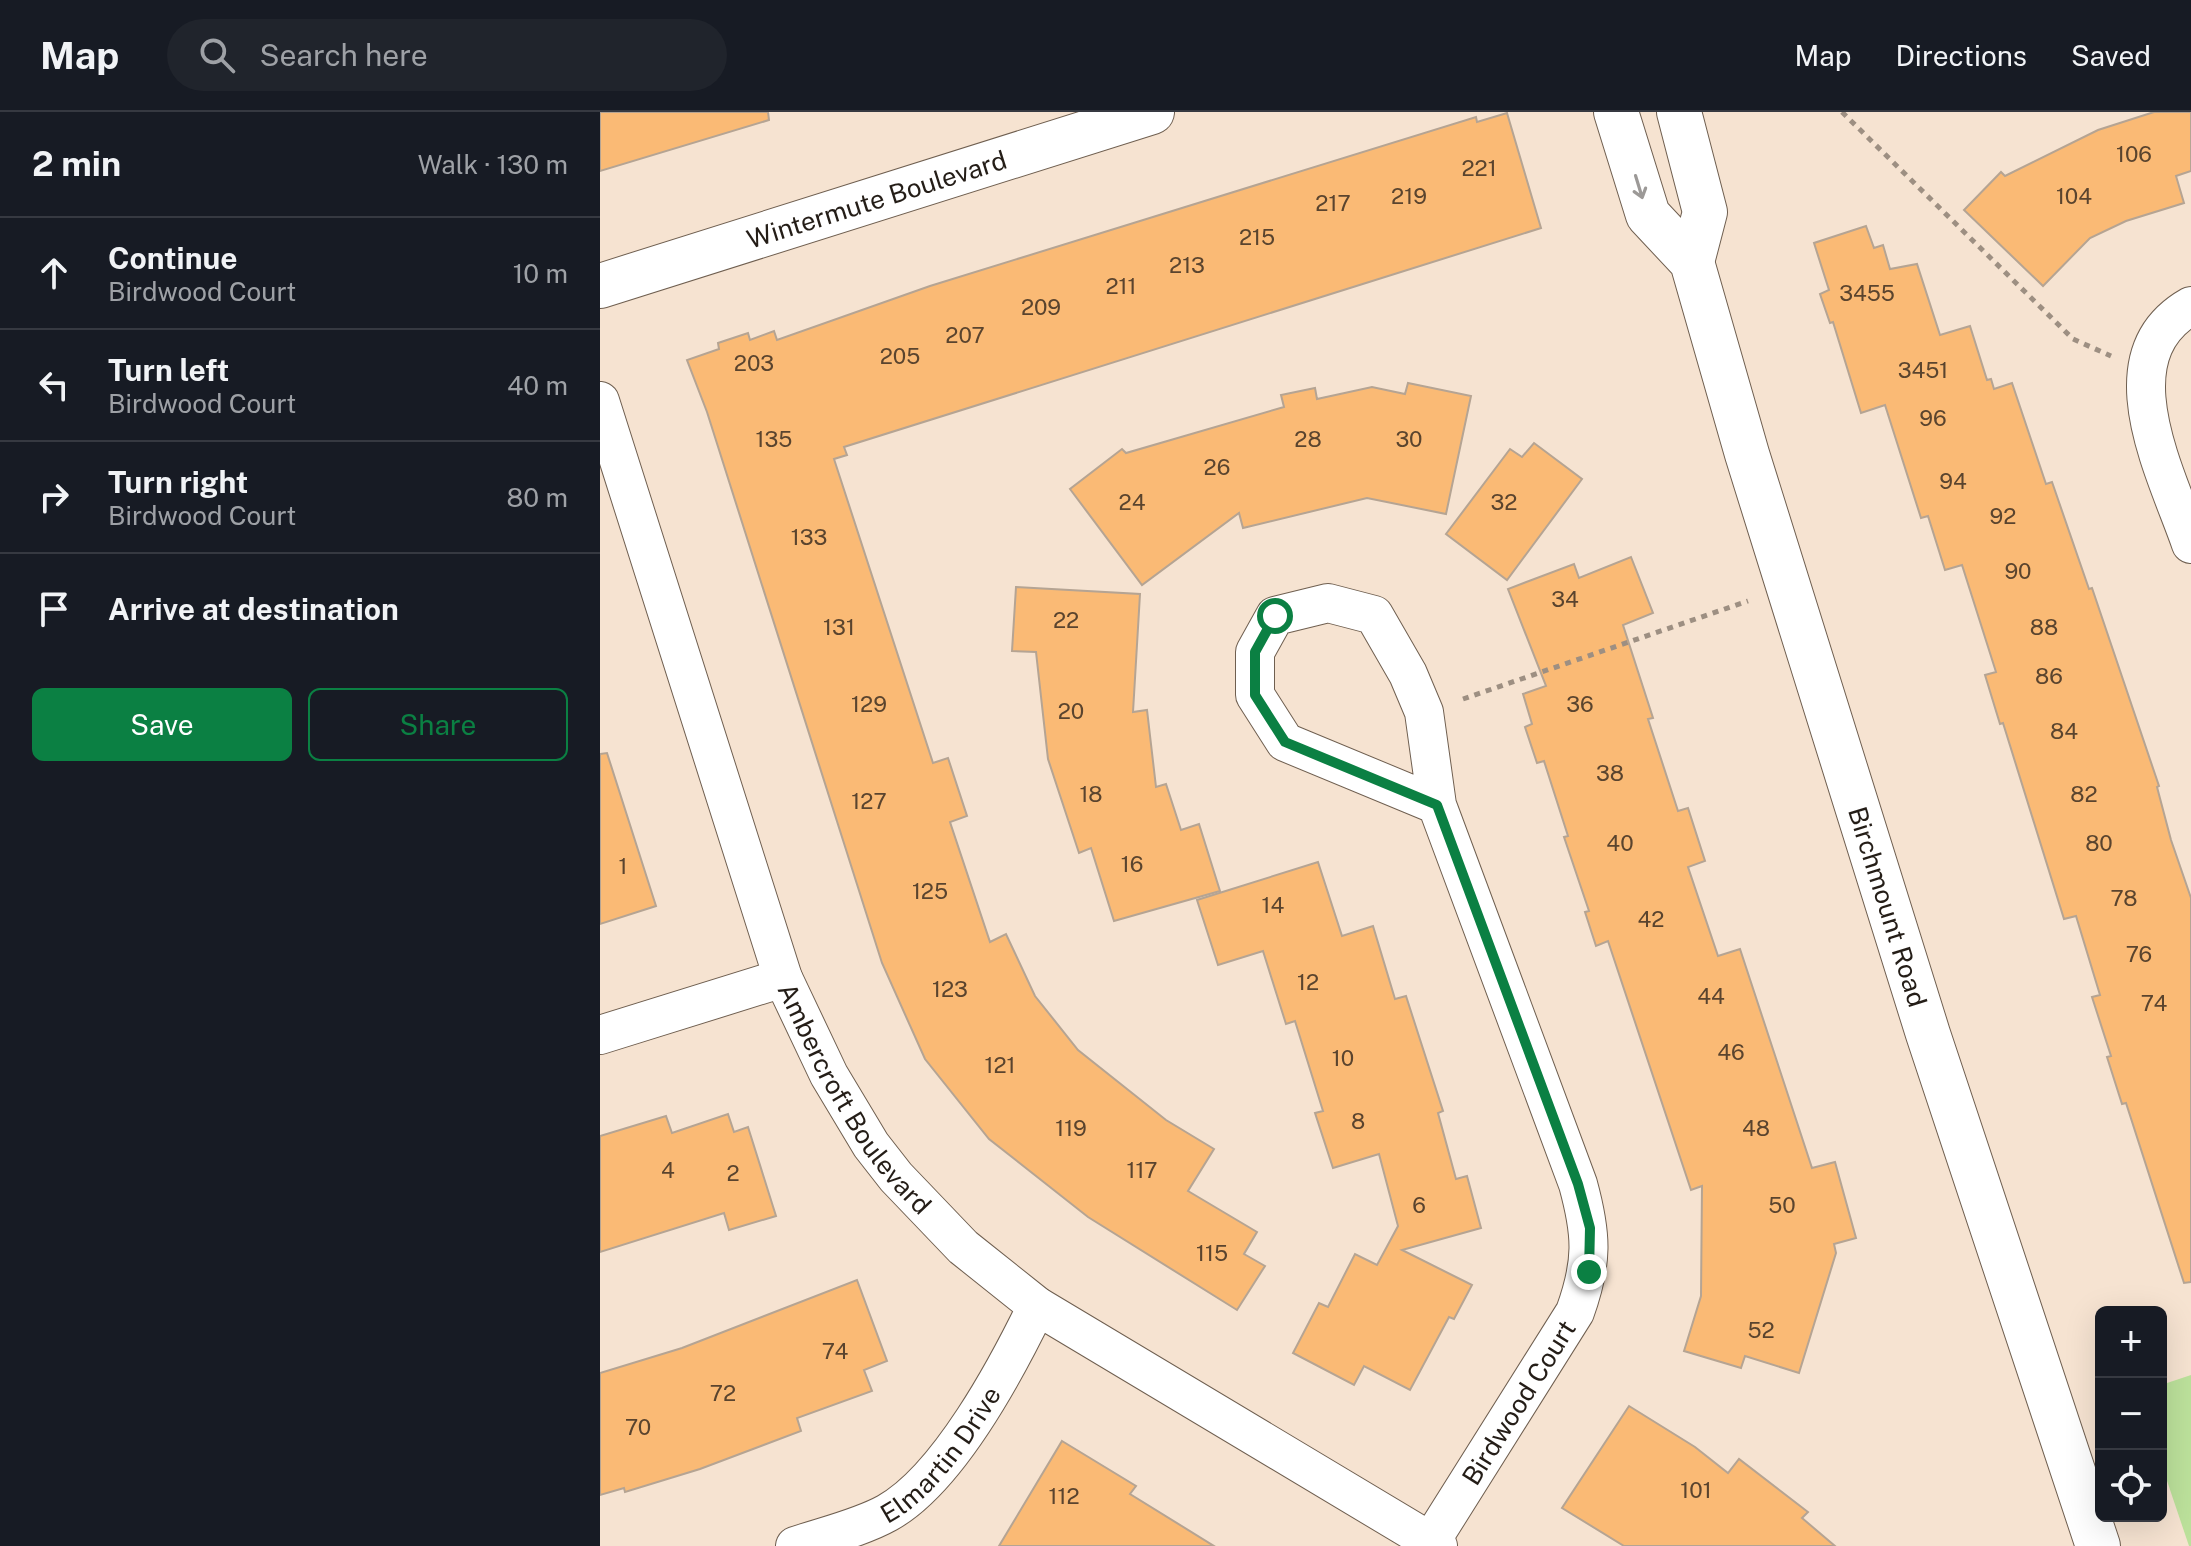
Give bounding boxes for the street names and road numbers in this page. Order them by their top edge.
street label: Wintermute Boulevard [743,143,1010,254]
street label: Birchmount Road [1842,803,1934,1010]
street label: Ambercroft Boulevard [772,978,938,1220]
street label: Birdwood Court [1455,1314,1582,1490]
street label: Elmartin Drive [875,1380,1007,1529]

